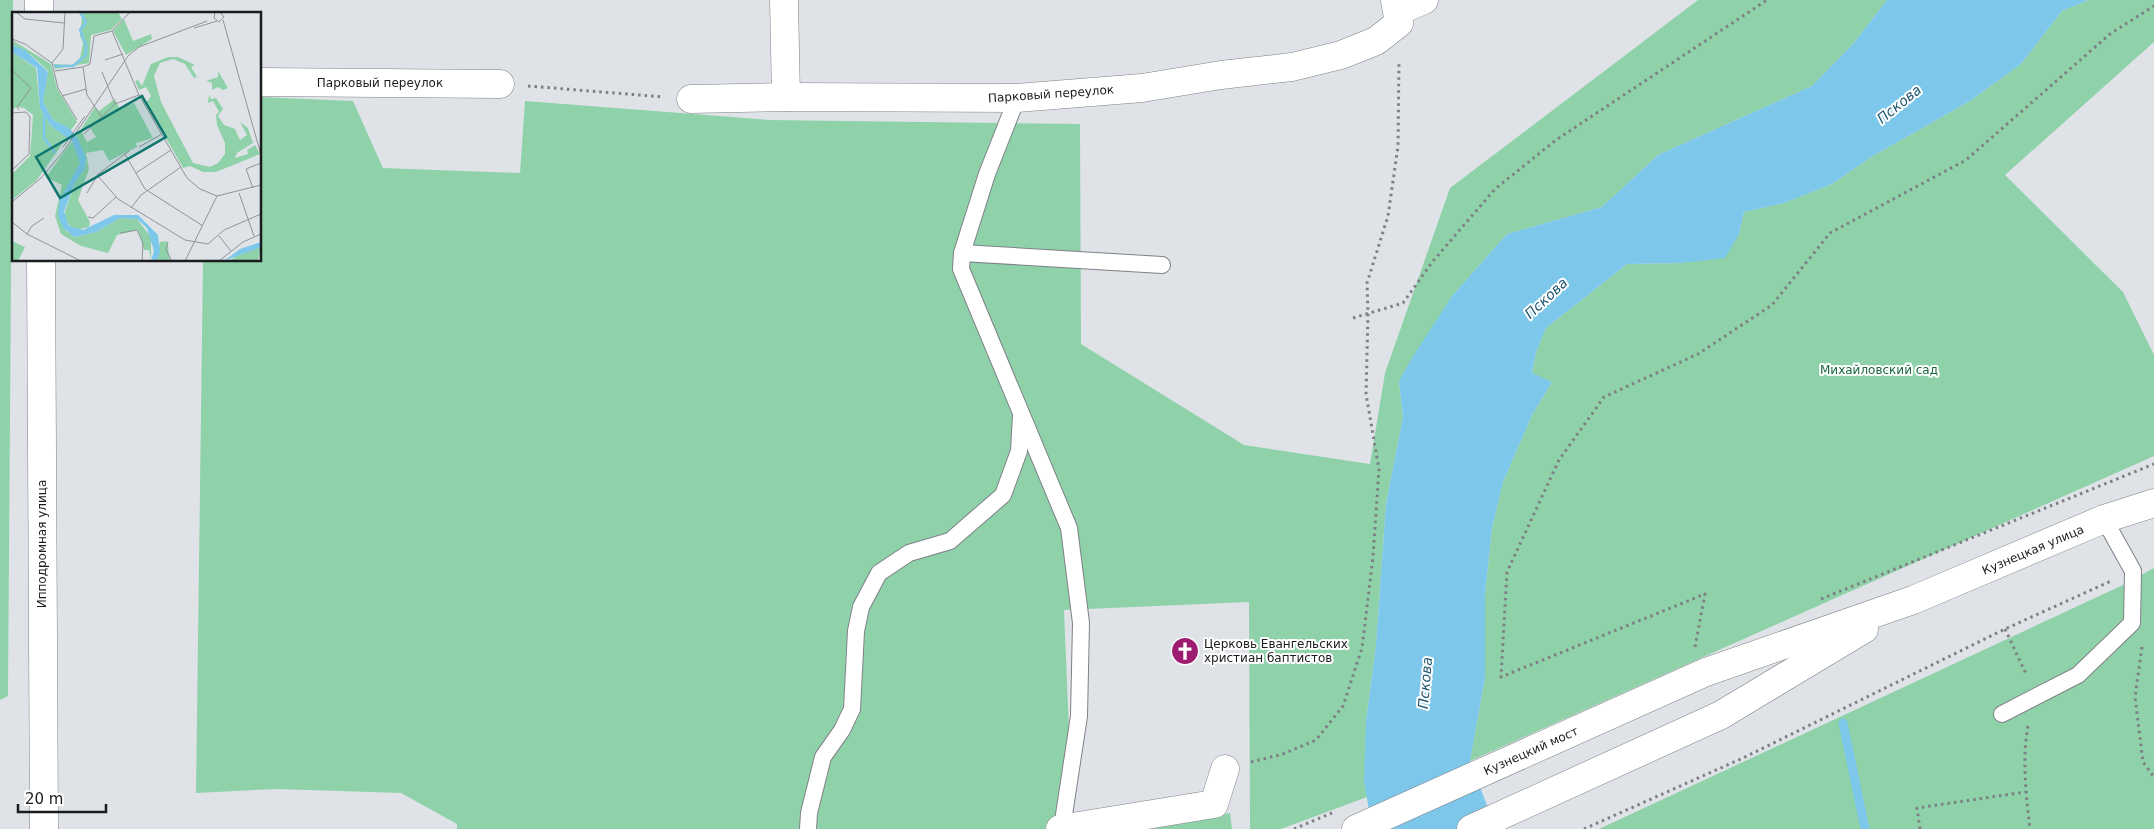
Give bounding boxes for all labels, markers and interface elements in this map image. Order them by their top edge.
inset map [12,12,261,261]
street label: Парковый переулок [317,76,443,90]
water label: Пскова [1874,81,1924,127]
street label: Парковый переулок [987,83,1115,105]
water label: Пскова [1522,274,1570,322]
park label: Михайловский сад [1820,363,1938,377]
street label: Ипподромная улица [35,480,49,608]
street label: Кузнецкая улица [1980,522,2086,578]
church icon: Церковь Евангельских христиан баптистов [1170,636,1200,666]
place label: Церковь Евангельских христиан баптистов [1204,637,1348,665]
water label: Пскова [1415,656,1435,710]
street label: Кузнецкий мост [1482,724,1580,778]
scale bar [18,782,105,814]
text: 20 m [25,790,63,808]

